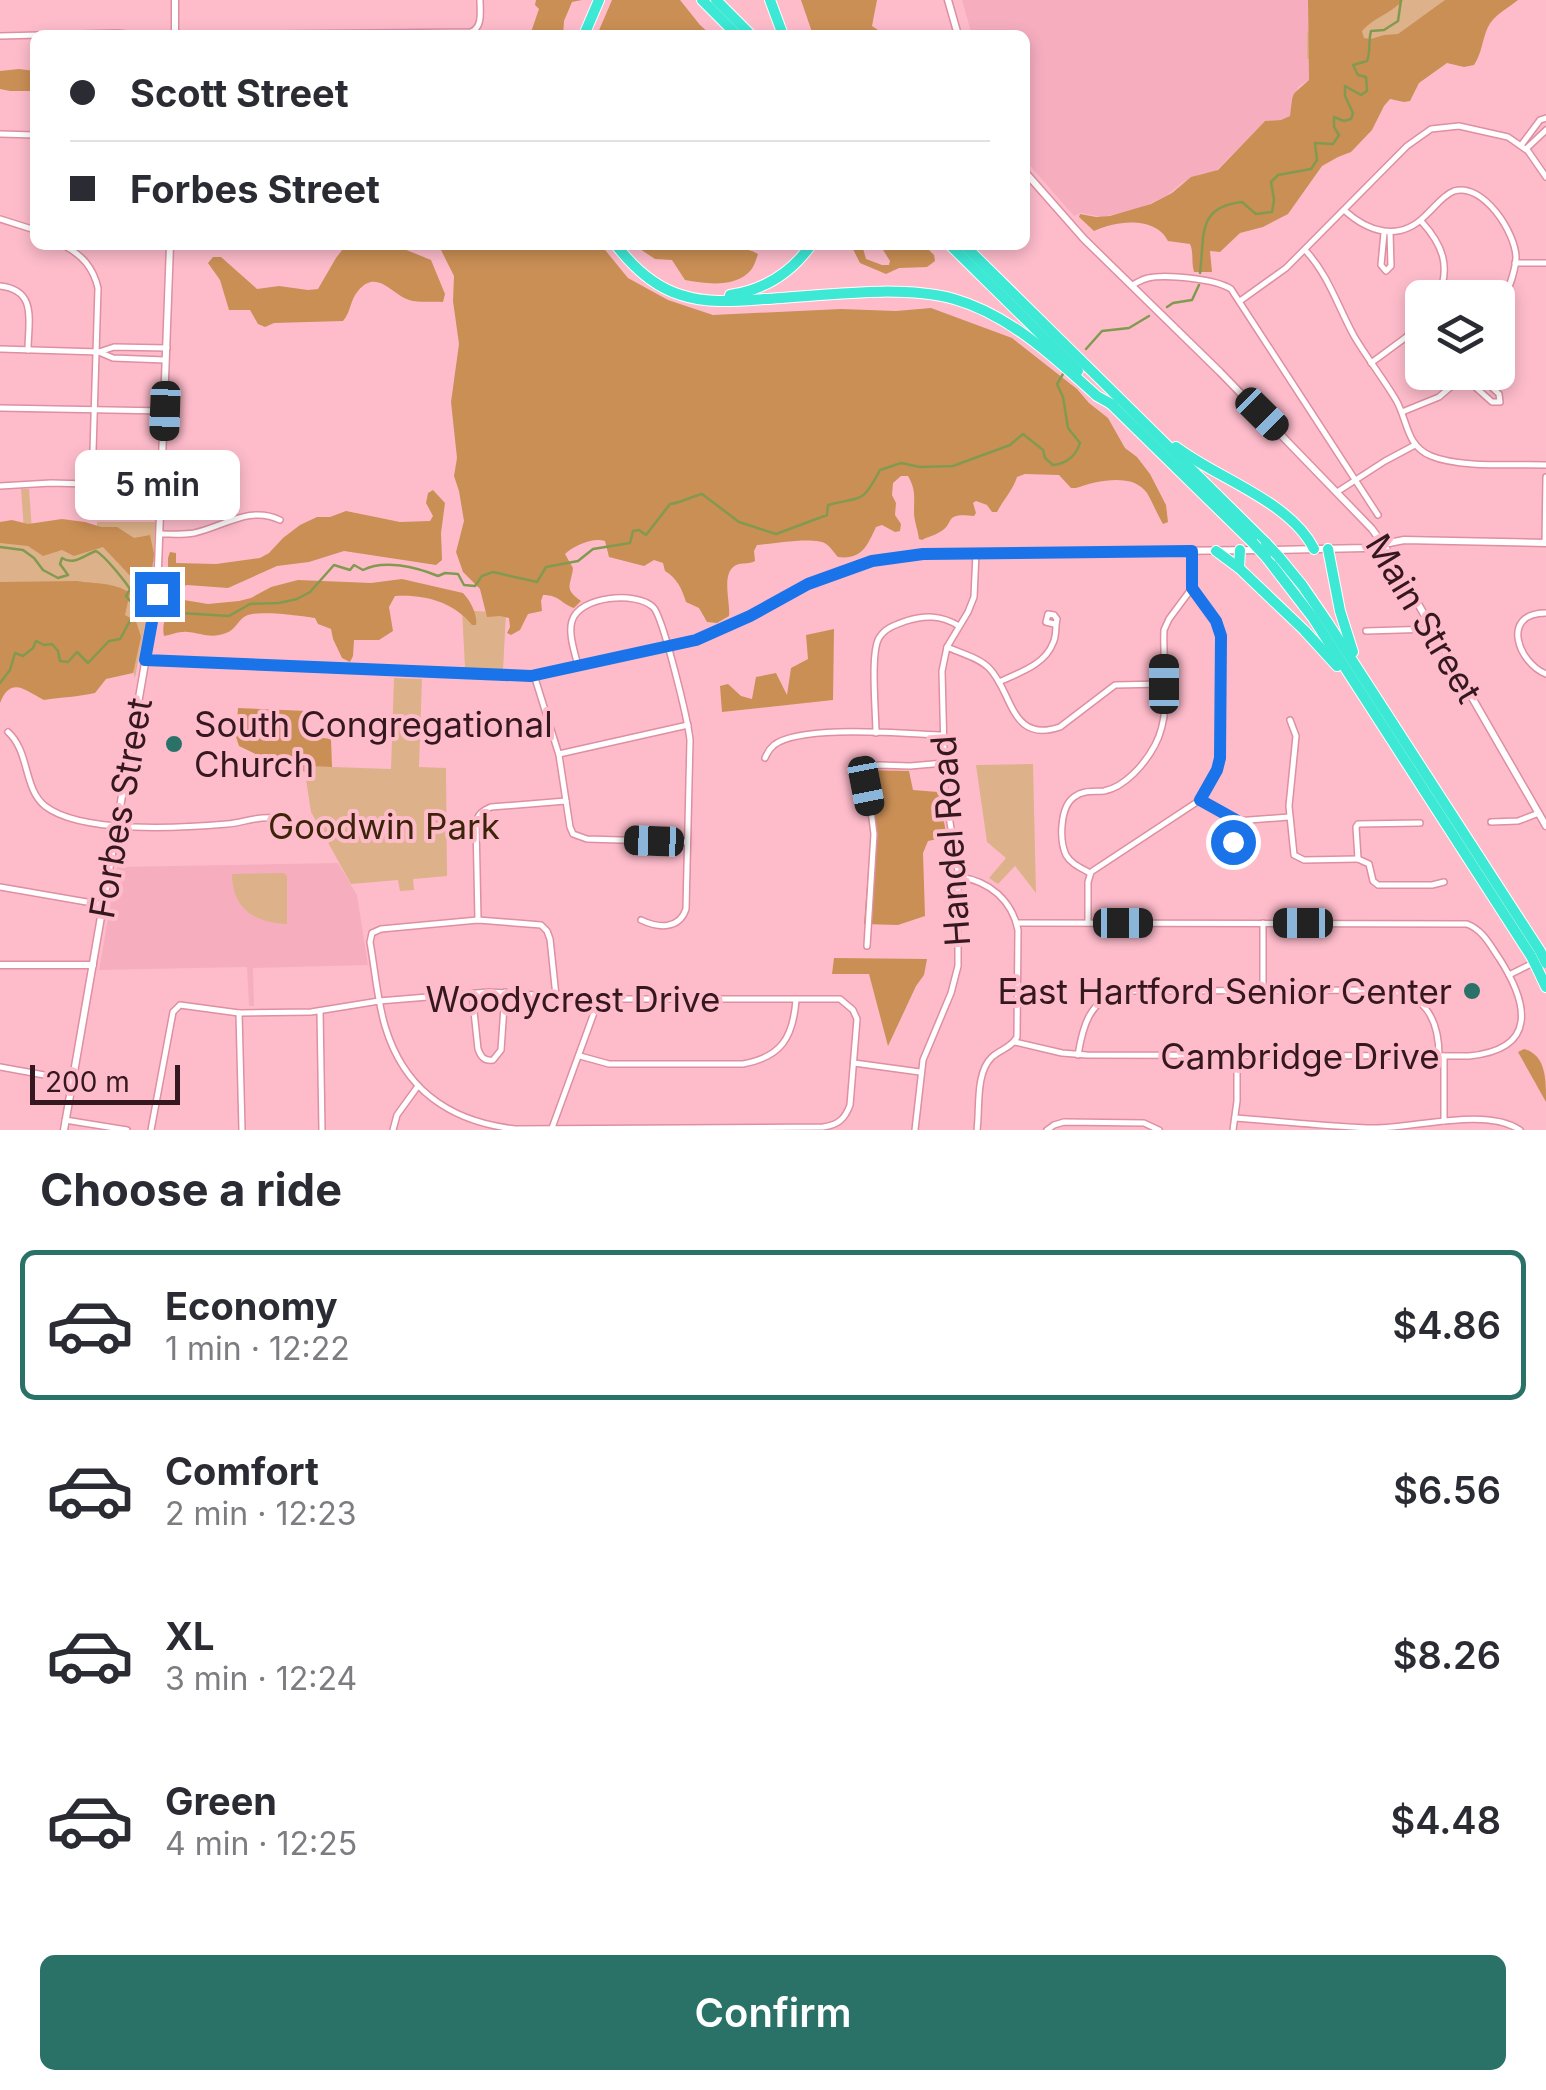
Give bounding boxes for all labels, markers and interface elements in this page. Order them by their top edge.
text: Scott Street [130,70,349,116]
text: Forbes Street [130,166,380,212]
map controls [1405,280,1515,390]
button: layers [1405,280,1515,390]
car [149,380,181,442]
car [1230,382,1294,446]
callout: 5 min [74,449,240,519]
text: 5 min [115,465,200,504]
street label: Main Street [1357,526,1491,710]
route end [135,572,180,617]
car [1149,654,1179,714]
street label: Forbes Street [80,695,160,921]
place label: South Congregational Church [194,703,553,785]
marker: South Congregational Church [163,733,185,755]
street label: Handel Road [922,734,978,948]
car [846,754,886,818]
park label: Goodwin Park [268,805,500,847]
route start [1211,820,1256,865]
car [623,825,685,857]
car [1093,908,1153,938]
car [1273,908,1333,938]
place label: East Hartford Senior Center [997,970,1452,1012]
street label: Woodycrest Drive [426,978,720,1020]
marker: East Hartford Senior Center [1461,980,1483,1002]
street label: Cambridge Drive [1160,1035,1440,1077]
scale bar [30,1060,180,1104]
text: 200 m [45,1065,130,1099]
text: Choose a ride [40,1162,342,1217]
icon: car [45,1280,135,1370]
text: Economy [165,1283,338,1329]
text: $4.86 [1393,1302,1501,1348]
text: 1 min · 12:22 [165,1329,350,1368]
icon: car [45,1445,135,1535]
text: Comfort [165,1448,319,1494]
text: $6.56 [1393,1467,1501,1513]
text: 2 min · 12:23 [165,1494,356,1533]
icon: car [45,1610,135,1700]
text: XL [165,1613,215,1659]
text: $8.26 [1393,1632,1501,1678]
text: 3 min · 12:24 [165,1659,357,1698]
icon: car [45,1775,135,1865]
text: Green [165,1778,277,1824]
text: $4.48 [1391,1797,1501,1843]
text: 4 min · 12:25 [165,1824,357,1863]
button: Confirm [40,1955,1506,2070]

